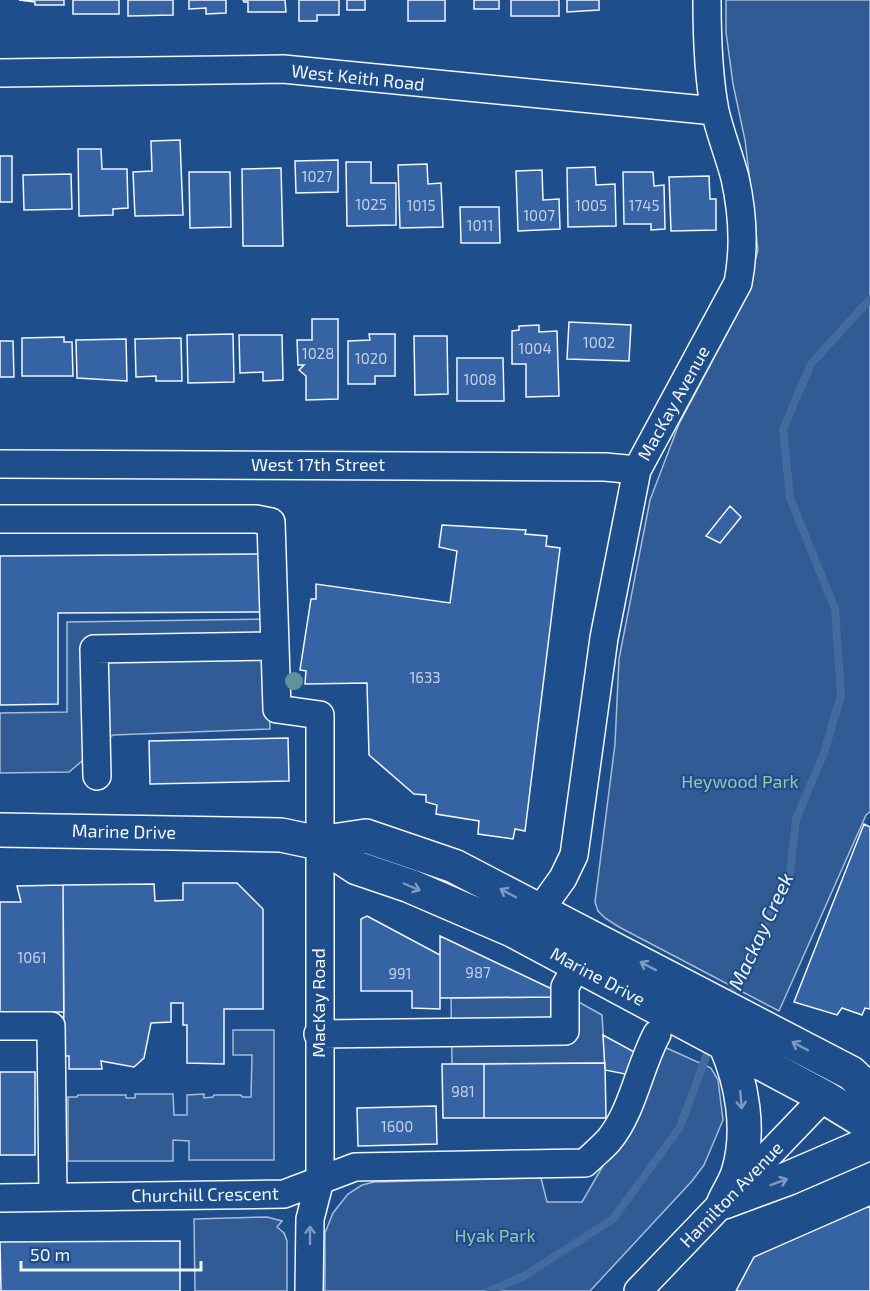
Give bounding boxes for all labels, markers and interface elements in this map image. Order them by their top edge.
street label: West Keith Road [290,59,426,95]
house number: 1027 [301,167,333,185]
house number: 1025 [355,195,387,213]
house number: 1015 [406,196,436,214]
house number: 1005 [575,196,607,214]
house number: 1745 [629,196,659,214]
house number: 1007 [523,206,555,224]
house number: 1011 [467,216,493,234]
house number: 1002 [583,333,615,351]
house number: 1004 [518,339,552,357]
street label: MacKay Avenue [632,342,714,464]
house number: 1028 [302,344,334,362]
house number: 1020 [355,349,387,367]
house number: 1008 [463,370,497,388]
street label: West 17th Street [251,453,385,475]
house number: 1633 [409,668,441,686]
park label: Heywood Park [681,770,799,792]
street label: Marine Drive [72,819,176,843]
water label: Mackay Creek [722,869,799,994]
one-way arrow [402,882,420,893]
one-way arrow [499,887,517,898]
street label: Marine Drive [547,942,649,1010]
house number: 1061 [17,948,47,966]
street label: MacKay Road [307,948,329,1058]
one-way arrow [639,960,657,971]
house number: 987 [465,963,491,981]
house number: 991 [388,964,412,982]
one-way arrow [791,1040,809,1051]
house number: 981 [451,1082,475,1100]
one-way arrow [736,1089,747,1109]
house number: 1600 [381,1117,413,1135]
street label: Hamilton Avenue [675,1136,787,1252]
one-way arrow [769,1176,788,1187]
street label: Churchill Crescent [131,1182,279,1206]
park label: Hyak Park [454,1224,536,1246]
one-way arrow [304,1225,316,1245]
scale bar [21,1234,201,1272]
text: 50 m [30,1243,70,1265]

